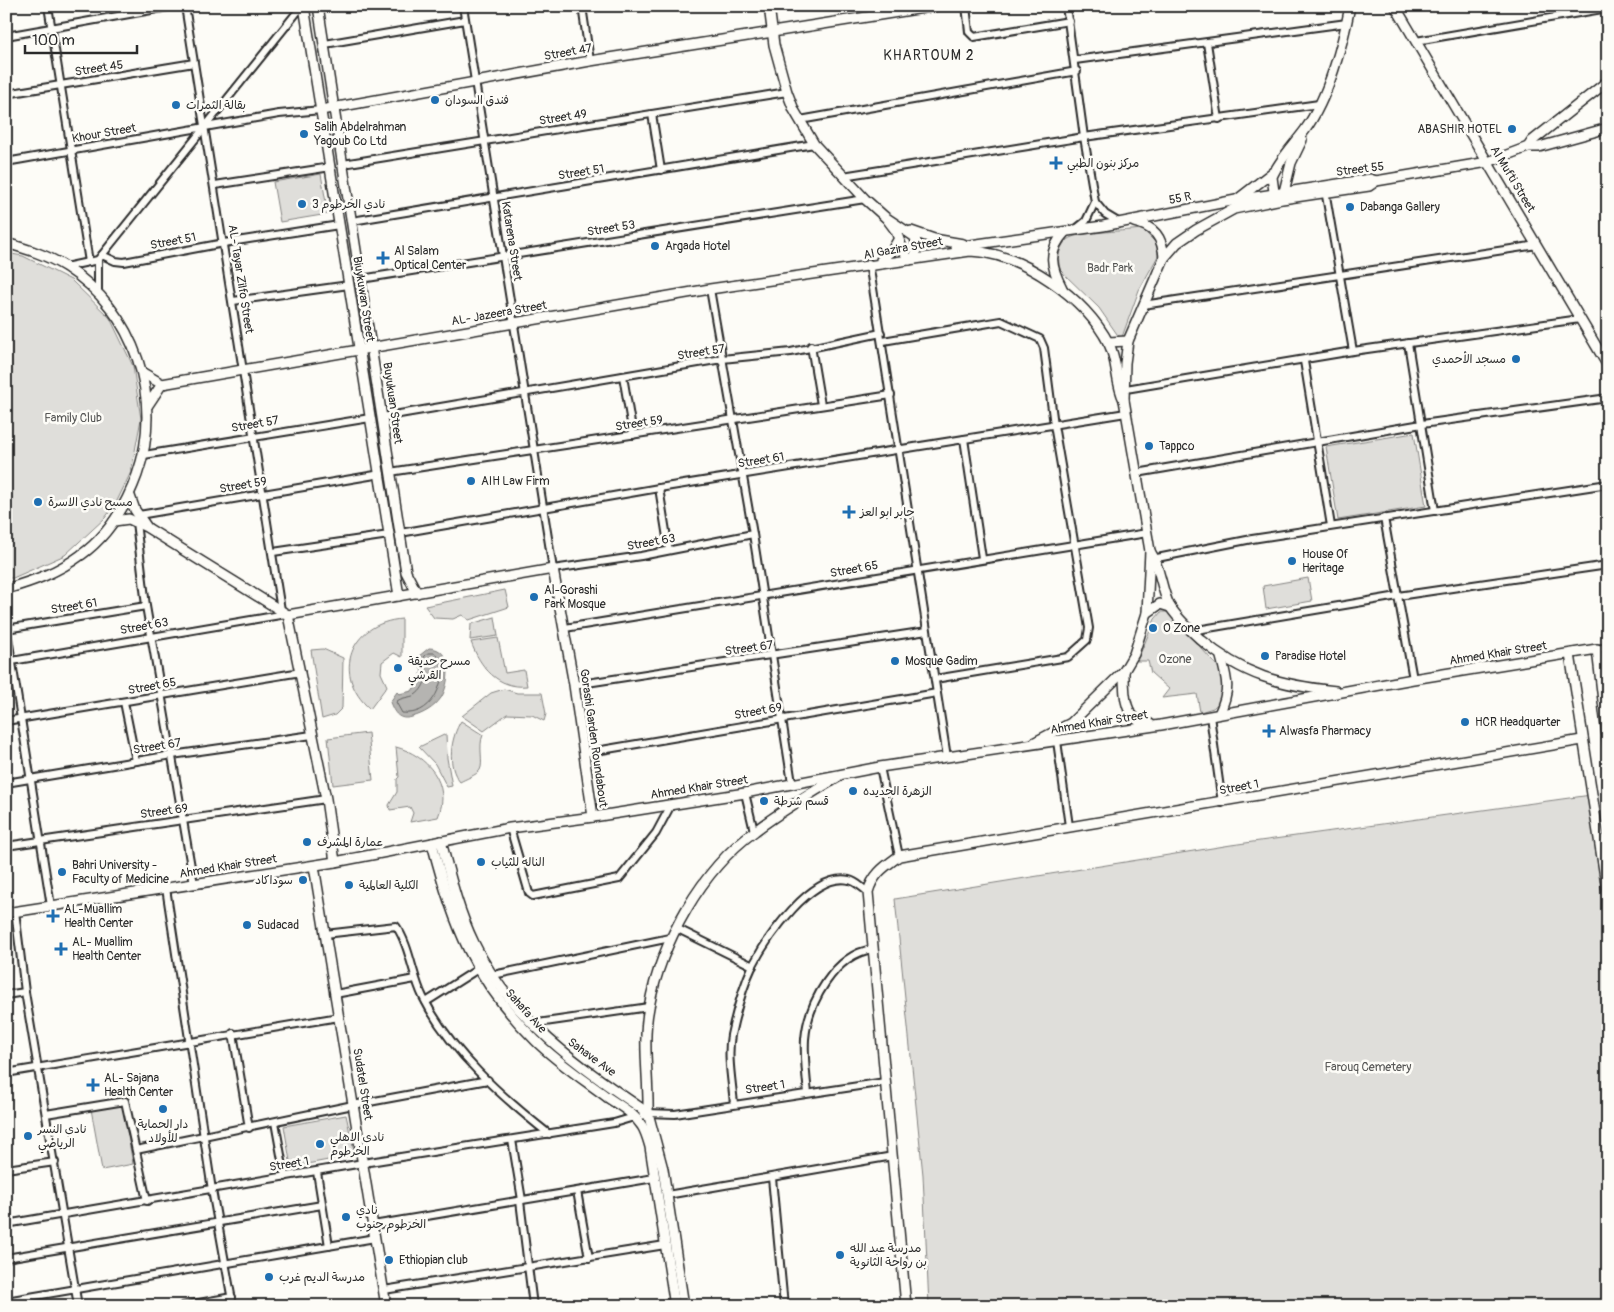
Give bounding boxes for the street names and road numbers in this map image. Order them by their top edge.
street label: Street 47 [543,41,594,64]
street label: Street 45 [74,57,124,80]
street label: Street 49 [538,106,588,129]
street label: Khour Street [71,120,137,147]
street label: Al Mufti Street [1487,143,1538,215]
street label: Street 55 [1335,159,1385,180]
street label: Street 51 [557,161,605,184]
street label: 55 R [1168,189,1193,208]
street label: Katarena Street [498,200,525,282]
street label: Street 53 [586,217,636,240]
street label: AL- Tayar Zilfo Street [224,223,257,335]
street label: Street 51 [149,230,197,253]
street label: Al Gazira Street [862,234,944,263]
street label: Biuykuwan Street [349,255,378,343]
street label: AL- Jazeera Street [450,298,548,329]
street label: Street 57 [676,341,727,364]
street label: Buyukuan Street [379,361,406,445]
street label: Street 59 [614,412,664,435]
street label: Street 57 [230,413,281,436]
street label: Street 61 [737,449,785,472]
street label: Street 59 [218,474,268,497]
street label: Street 63 [626,531,677,554]
street label: Street 65 [829,558,879,581]
street label: Street 61 [50,595,98,618]
street label: Street 63 [119,615,170,638]
street label: Street 67 [724,638,775,659]
street label: Ahmed Khair Street [1448,638,1548,669]
street label: Gorashi Garden Roundabout [576,668,611,808]
street label: Street 65 [127,675,177,698]
street label: Street 69 [733,700,783,723]
street label: Ahmed Khair Street [1049,707,1149,738]
street label: Street 67 [132,735,183,758]
street label: Ahmed Khair Street [649,772,749,803]
street label: Street 1 [1218,777,1260,798]
street label: Street 69 [139,801,189,822]
street label: Ahmed Khair Street [178,851,278,882]
street label: Sahafa Ave [502,986,550,1037]
street label: Sahave Ave [565,1035,619,1080]
street label: Sudatel Street [349,1047,376,1121]
street label: Street 1 [744,1077,786,1098]
street label: Street 1 [268,1154,310,1175]

